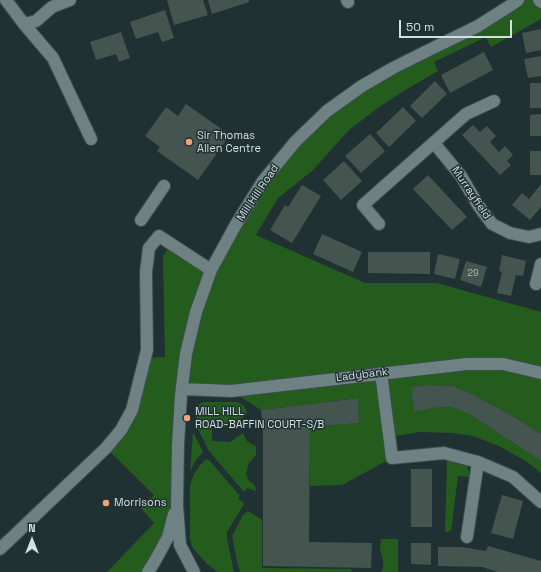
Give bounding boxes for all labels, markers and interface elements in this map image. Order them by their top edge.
scale bar [401,12,514,38]
text: 50 m [406,19,434,35]
place label: Sir Thomas Allen Centre [197,129,261,155]
marker: Sir Thomas Allen Centre [184,137,194,147]
street label: Mill Hill Road [234,162,282,224]
street label: Murrayfield [449,164,493,222]
house number: 29 [468,269,478,279]
street label: Ladybank [335,365,389,385]
place label: MILL HILL ROAD-BAFFIN COURT-S/B [195,405,324,431]
marker: MILL HILL ROAD-BAFFIN COURT-S/B [182,413,192,423]
place label: Morrisons [114,496,166,510]
marker: Morrisons [101,498,111,508]
north arrow [12,520,52,560]
text: N [28,521,36,535]

